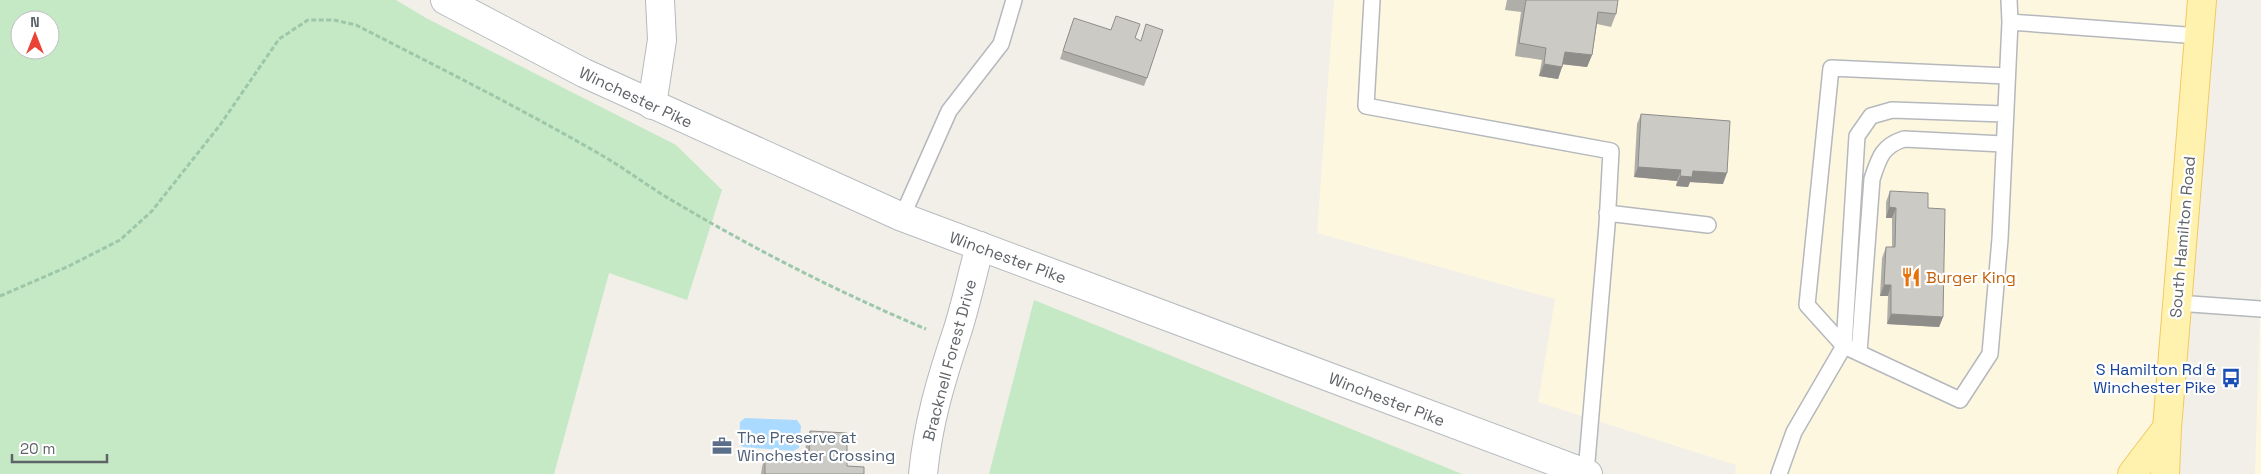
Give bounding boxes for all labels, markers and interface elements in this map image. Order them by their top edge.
north arrow [10,10,60,60]
text: N [30,13,40,31]
street label: Winchester Pike [576,62,696,133]
street label: South Hamilton Road [2165,155,2200,319]
street label: Winchester Pike [947,227,1069,288]
restaurant icon: Burger King [1900,266,1922,288]
place label: Burger King [1926,267,2016,288]
street label: Bracknell Forest Drive [918,277,981,443]
place label: S Hamilton Rd & Winchester Pike [2093,359,2216,398]
bus stop icon: S Hamilton Rd & Winchester Pike [2220,367,2242,389]
street label: Winchester Pike [1326,368,1448,431]
place label: The Preserve at Winchester Crossing [737,427,895,466]
scale bar [12,432,108,464]
office icon: The Preserve at Winchester Crossing [711,435,733,457]
text: 20 m [20,439,55,458]

